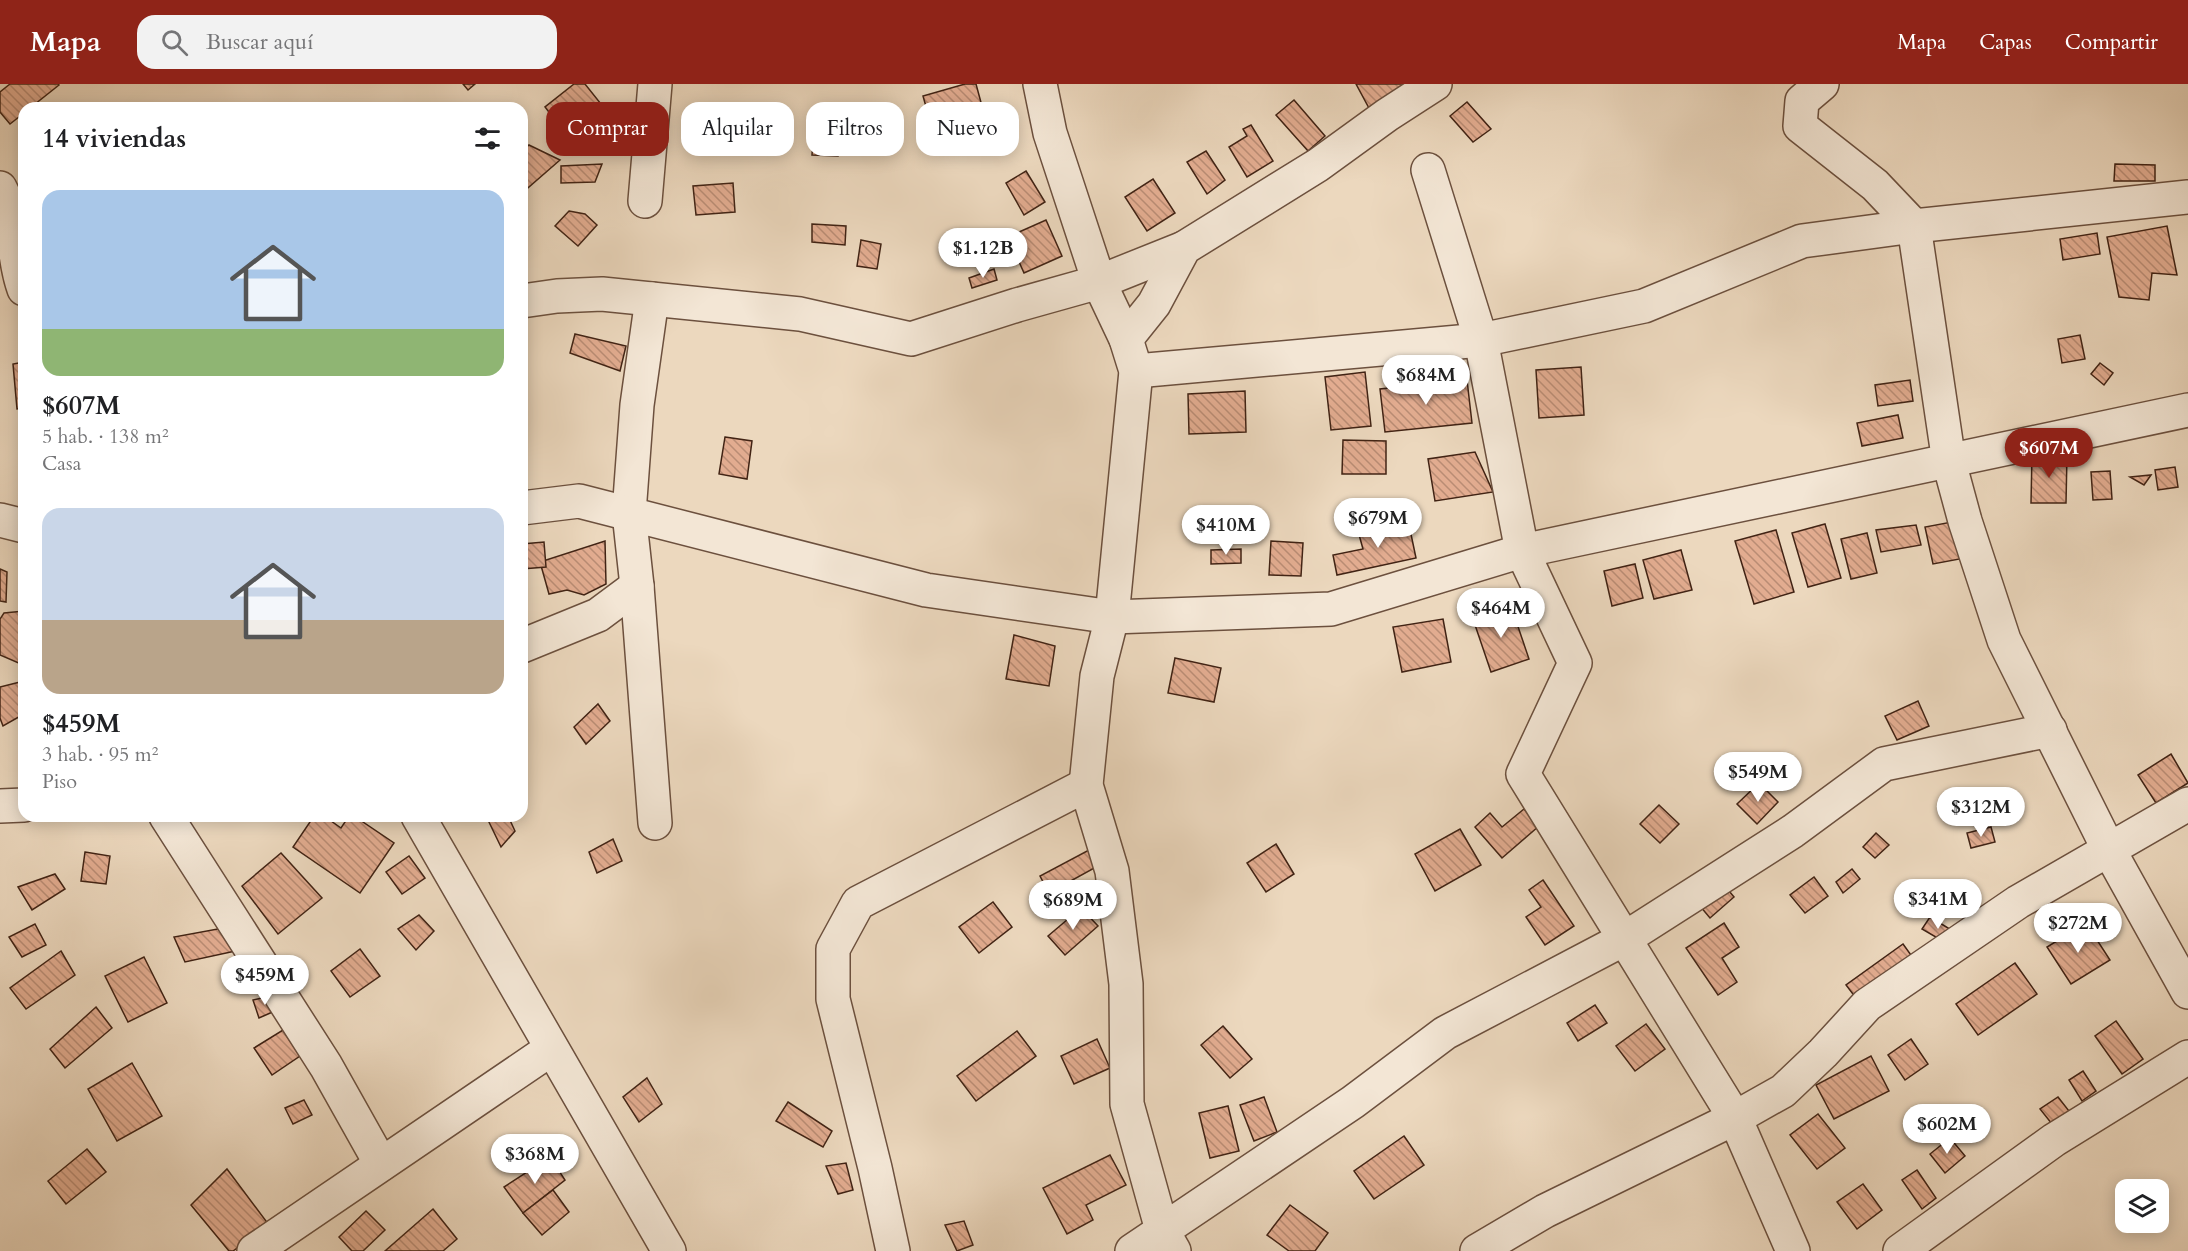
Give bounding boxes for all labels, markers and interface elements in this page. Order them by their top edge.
search box [137,15,557,69]
text: Mapa [30,23,101,61]
icon: search [158,26,191,59]
text: Buscar aquí [206,27,313,57]
text: Mapa [1897,28,1946,57]
text: Capas [1979,28,2032,57]
text: Compartir [2065,28,2158,57]
chip: Comprar [546,102,669,156]
chip: Alquilar [681,102,794,156]
chip: Filtros [806,102,904,156]
chip: Nuevo [916,102,1019,156]
text: 14 viviendas [42,121,186,156]
icon: filters [471,122,504,155]
pin: $1.12B [934,228,1032,279]
icon: home [219,229,327,337]
text: $1.12B [952,234,1014,261]
pin: $684M [1384,355,1468,406]
text: $684M [1396,361,1456,388]
text: $607M [42,388,121,423]
text: 5 hab. · 138 m² [42,423,169,450]
pin: $607M [2007,428,2091,479]
text: $607M [2019,434,2079,461]
text: Casa [42,450,81,477]
pin: $679M [1336,498,1420,549]
text: $679M [1348,504,1408,531]
pin: $410M [1184,505,1268,556]
text: $410M [1196,511,1256,538]
icon: home [219,547,327,655]
pin: $464M [1459,588,1543,639]
text: $464M [1471,594,1531,621]
text: $459M [42,706,121,741]
text: 3 hab. · 95 m² [42,741,158,768]
pin: $549M [1716,752,1800,803]
text: $549M [1728,758,1788,785]
text: Piso [42,768,77,795]
pin: $312M [1939,787,2023,838]
text: $312M [1951,793,2011,820]
pin: $341M [1896,879,1980,930]
pin: $689M [1031,880,1115,931]
text: $341M [1908,885,1968,912]
text: $689M [1043,886,1103,913]
pin: $272M [2036,903,2120,954]
text: $272M [2048,909,2108,936]
pin: $459M [223,955,307,1006]
text: $459M [235,961,295,988]
pin: $602M [1905,1104,1989,1155]
text: $602M [1917,1110,1977,1137]
pin: $368M [493,1134,577,1185]
text: $368M [505,1140,565,1167]
map controls [2115,1179,2169,1233]
button: layers [2115,1179,2169,1233]

